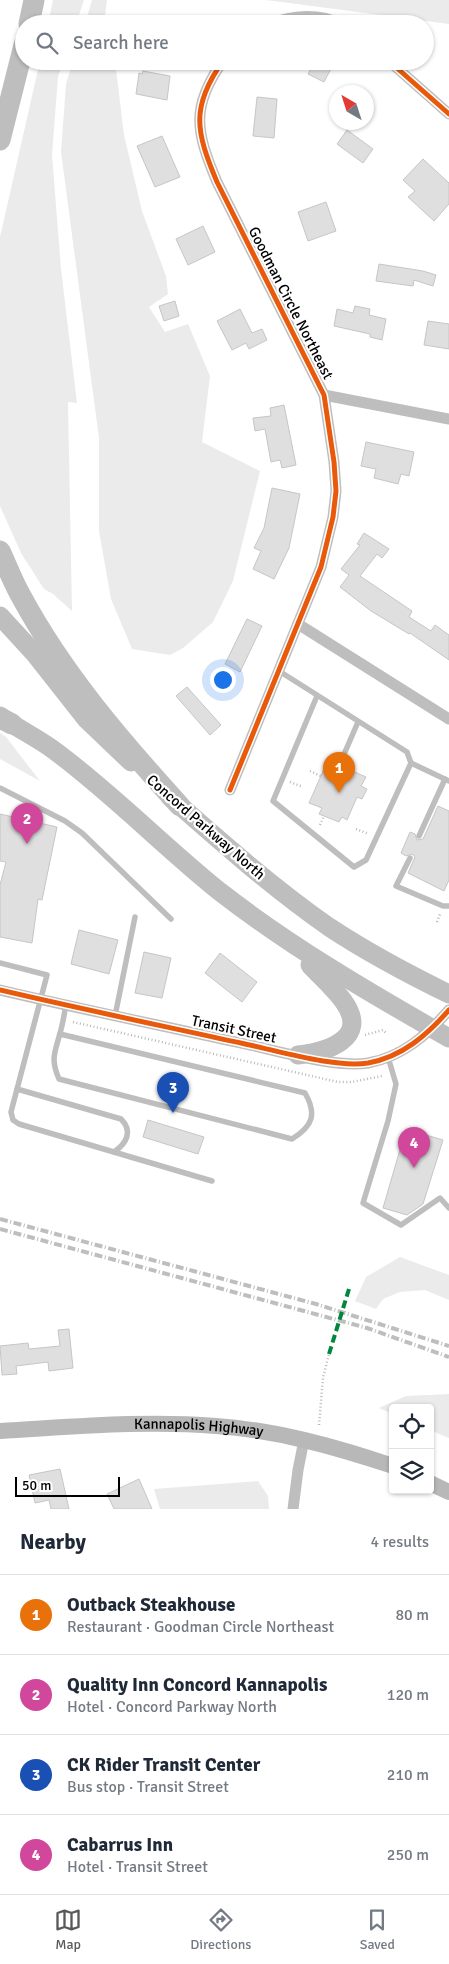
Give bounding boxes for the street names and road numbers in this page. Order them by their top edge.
street label: Goodman Circle Northeast [245,224,337,382]
street label: Concord Parkway North [143,771,269,883]
street label: Transit Street [190,1011,278,1047]
street label: Kannapolis Highway [134,1415,265,1441]

